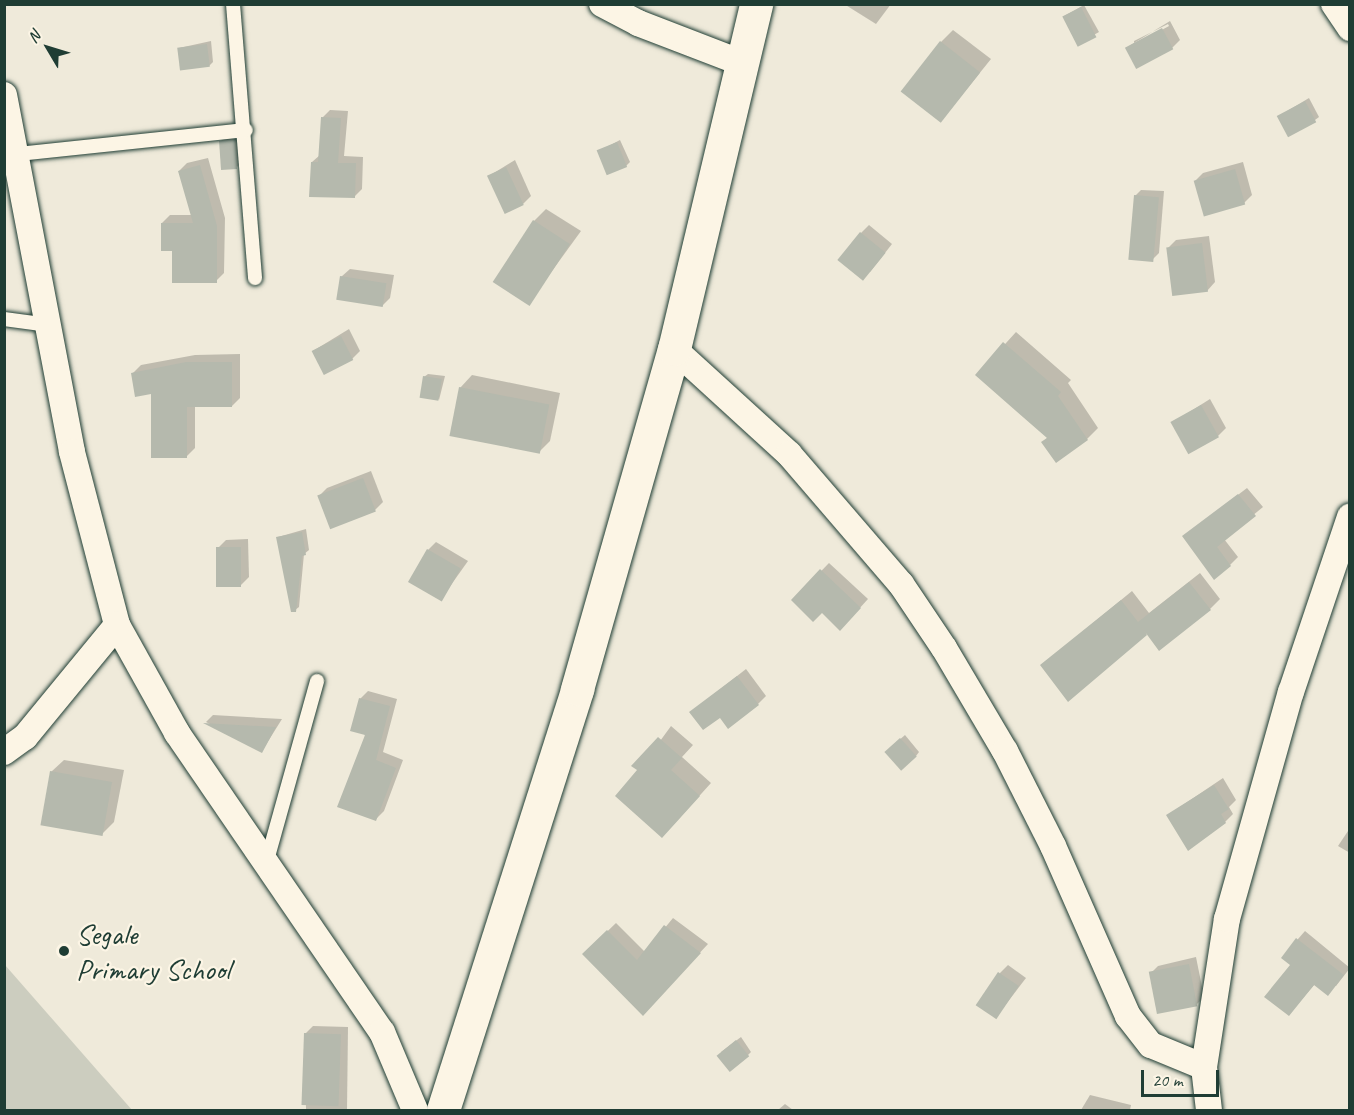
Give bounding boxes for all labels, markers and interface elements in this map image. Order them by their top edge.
north arrow [18,18,78,78]
text: N [23,27,45,47]
place label: Segale Primary School [76,916,230,986]
marker: Segale Primary School [57,944,71,958]
scale bar [1144,1058,1222,1096]
text: 20 m [1152,1069,1183,1091]

